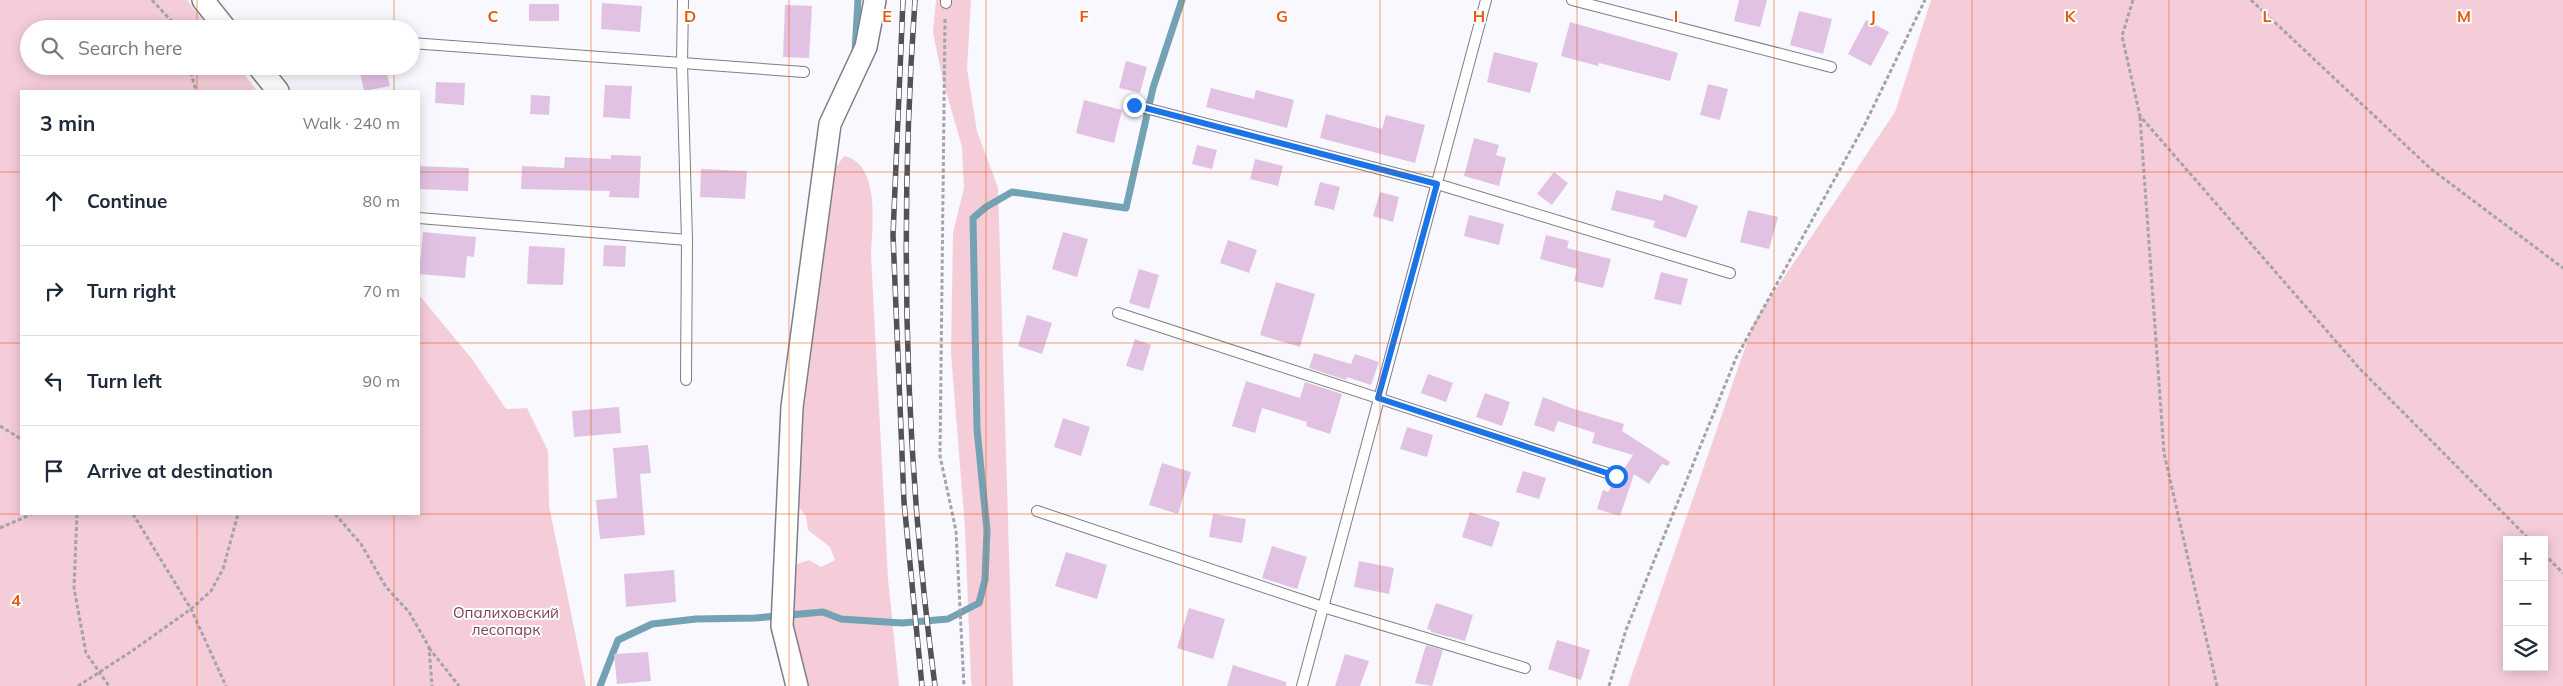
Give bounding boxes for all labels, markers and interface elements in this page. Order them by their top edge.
text: C [488,6,499,26]
text: D [684,6,696,26]
text: E [882,6,892,26]
text: F [1079,6,1089,26]
text: G [1276,6,1288,26]
text: H [1473,6,1485,26]
text: I [1674,6,1678,26]
text: J [1870,6,1876,26]
text: K [2065,6,2077,26]
text: L [2263,6,2272,26]
text: M [2457,6,2471,26]
search box [20,20,420,75]
icon: search [38,34,66,62]
text: Search here [78,36,182,60]
route end [1123,94,1146,117]
text: 3 min [40,110,95,136]
text: Walk · 240 m [302,113,400,133]
icon: ahead [40,187,68,215]
text: Continue [87,189,167,213]
text: 80 m [363,191,400,211]
icon: right [40,277,68,305]
text: Turn right [87,279,176,303]
text: 70 m [363,281,400,301]
icon: left [40,367,68,395]
text: Turn left [87,369,162,393]
text: 90 m [363,371,400,391]
icon: arrive [40,457,68,485]
text: Arrive at destination [87,459,273,483]
route start [1605,465,1628,488]
map controls [2503,536,2548,671]
button: + [2503,536,2548,581]
button: − [2503,581,2548,626]
text: 4 [11,590,21,610]
park label: Опалиховский лесопарк [453,603,559,639]
button: layers [2503,626,2548,671]

